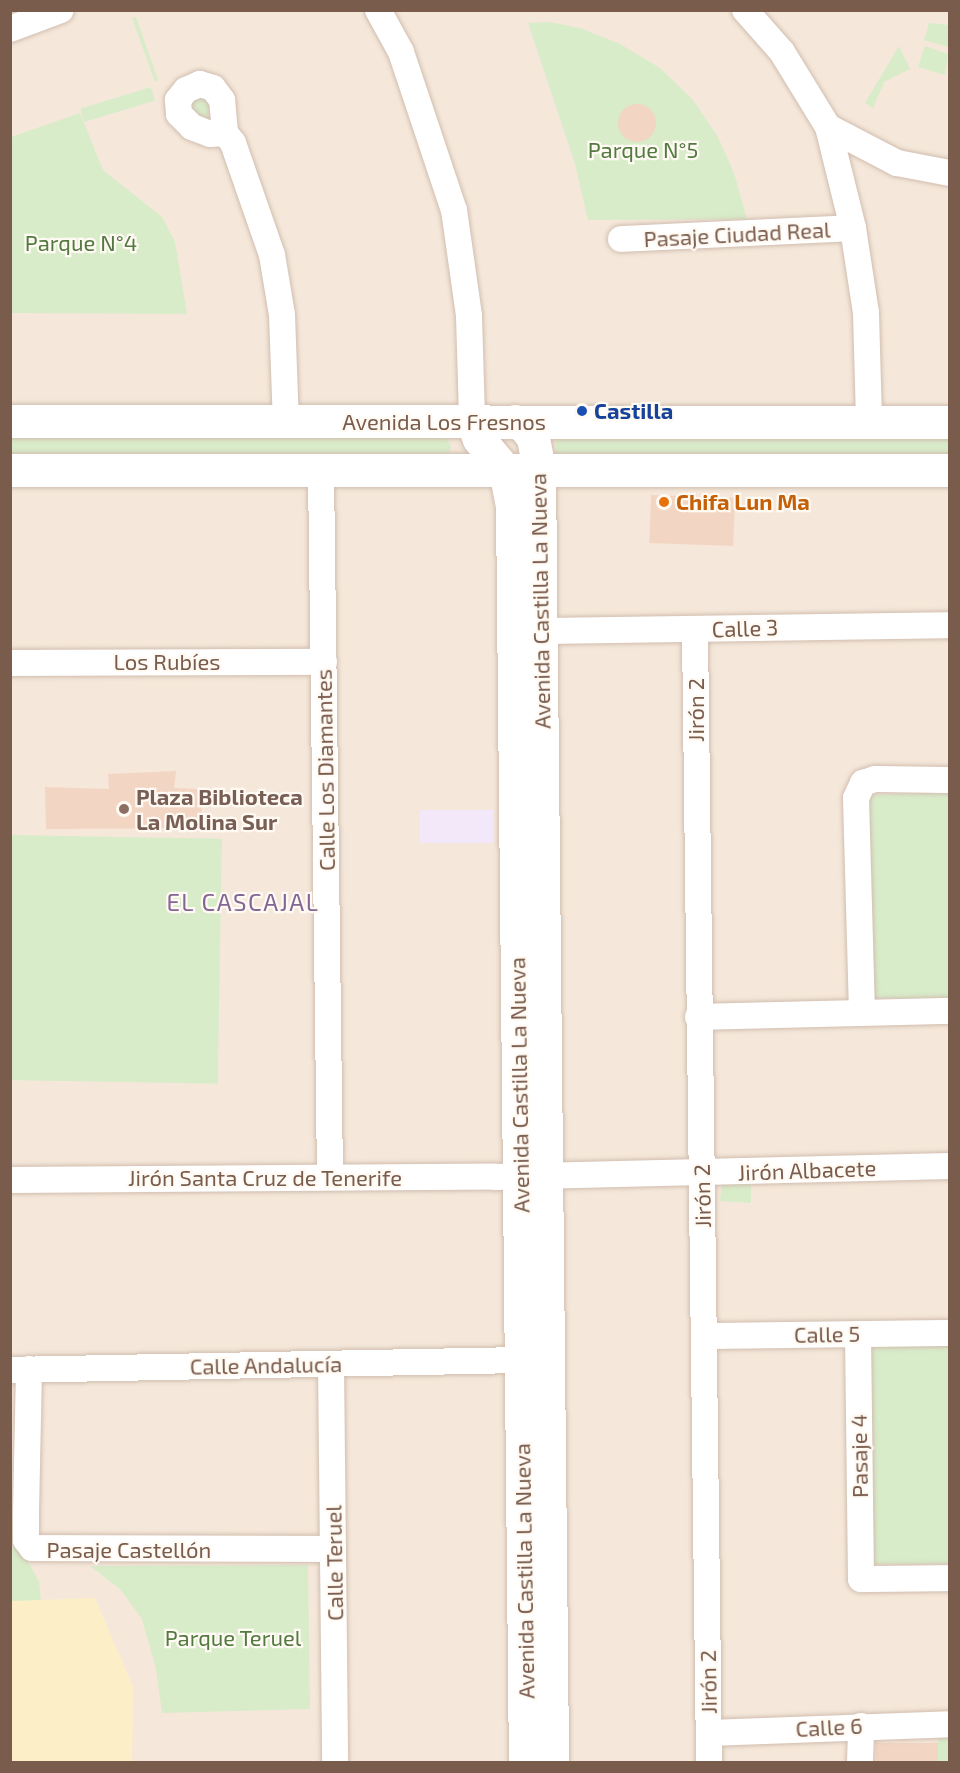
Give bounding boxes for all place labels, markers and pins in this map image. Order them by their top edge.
place label: Castilla [594,398,673,424]
marker: Castilla [575,404,589,418]
place label: Chifa Lun Ma [676,489,810,515]
marker: Chifa Lun Ma [657,495,671,509]
place label: Plaza Biblioteca La Molina Sur [136,783,303,834]
marker: Plaza Biblioteca La Molina Sur [117,802,131,816]

